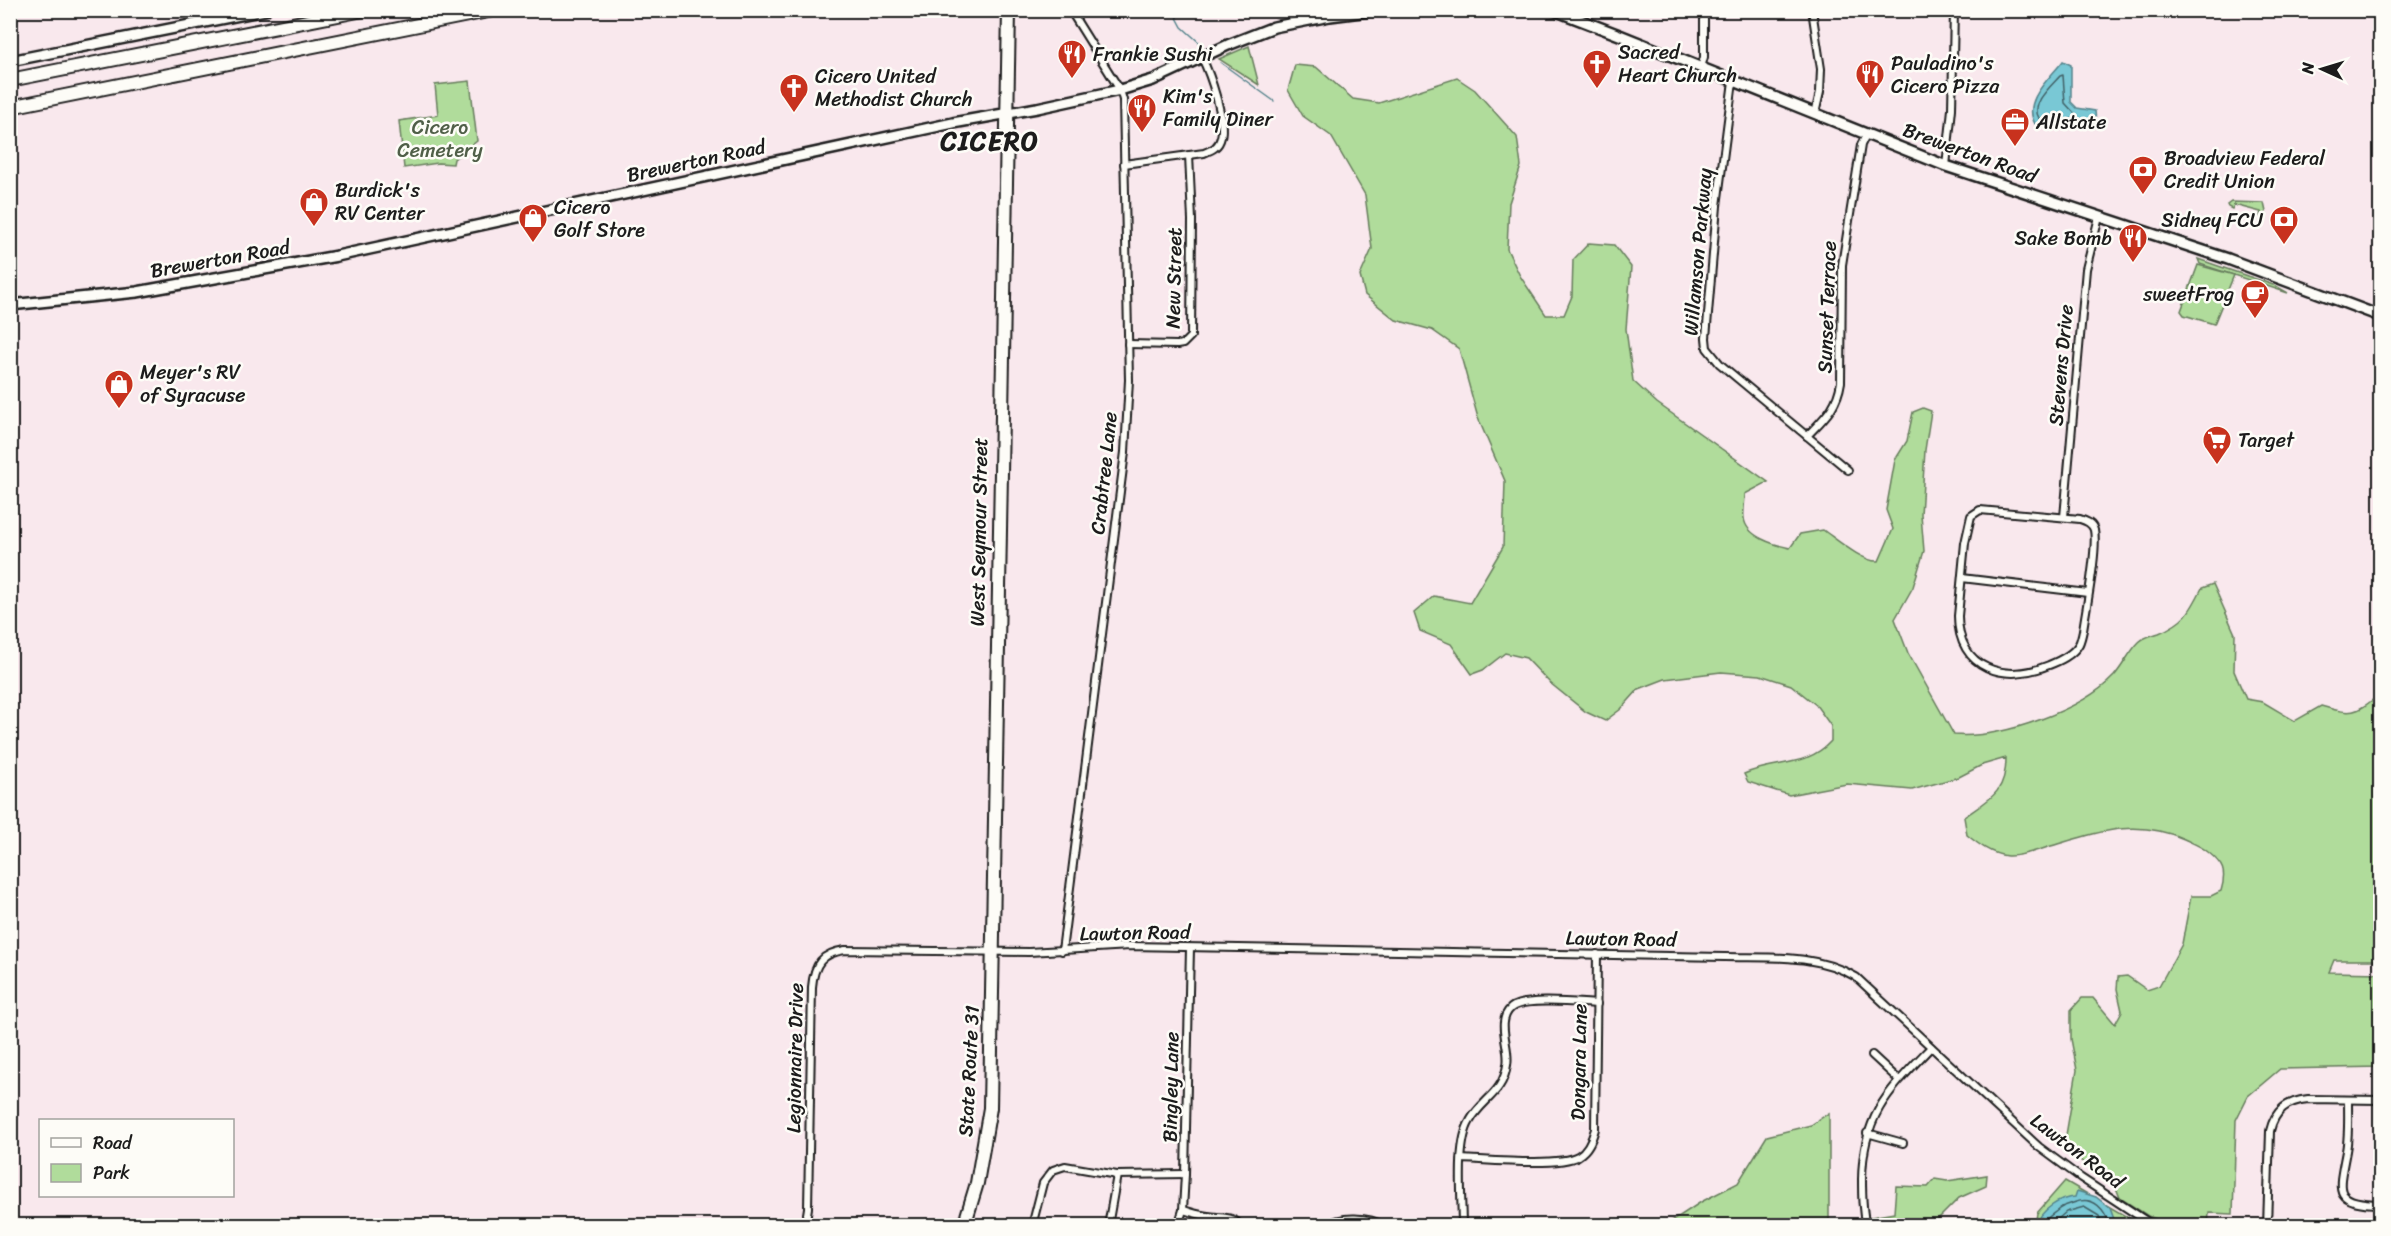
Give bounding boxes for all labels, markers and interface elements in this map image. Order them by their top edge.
place label: Sacred Heart Church [1618,35,1737,93]
place label: Frankie Sushi [1093,37,1214,72]
restaurant icon: Frankie Sushi [1056,38,1088,80]
north arrow [2292,39,2352,99]
place label: Pauladino's Cicero Pizza [1891,46,2000,104]
church icon: Sacred Heart Church [1581,48,1613,90]
restaurant icon: Pauladino's Cicero Pizza [1854,58,1886,100]
place label: Cicero United Methodist Church [815,59,973,117]
text: N [2293,61,2322,76]
church icon: Cicero United Methodist Church [778,72,810,114]
place label: Kim's Family Diner [1163,79,1274,137]
restaurant icon: Kim's Family Diner [1126,92,1158,134]
place label: Allstate [2035,105,2107,140]
office icon: Allstate [1999,106,2031,148]
park label: Cicero Cemetery [397,110,483,168]
street label: Brewerton Road [1898,112,2044,194]
district label: CICERO [940,118,1039,164]
street label: Brewerton Road [623,129,770,193]
place label: Broadview Federal Credit Union [2164,141,2326,199]
bank icon: Broadview Federal Credit Union [2127,154,2159,196]
street label: Willamson Parkway [1673,166,1723,337]
place label: Burdick's RV Center [335,173,425,231]
shop icon: Burdick's RV Center [298,186,330,228]
place label: Cicero Golf Store [554,190,645,248]
shop icon: Cicero Golf Store [517,202,549,244]
place label: Sidney FCU [2161,203,2264,238]
bank icon: Sidney FCU [2268,204,2300,246]
place label: Sake Bomb [2015,221,2112,256]
restaurant icon: Sake Bomb [2117,222,2149,264]
street label: New Street [1156,227,1192,329]
street label: Brewerton Road [148,229,294,288]
street label: Sunset Terrace [1807,240,1847,374]
place label: sweetFrog [2142,277,2234,312]
cafe icon: sweetFrog [2239,278,2271,320]
street label: Stevens Drive [2038,303,2084,427]
place label: Meyer's RV of Syracuse [140,355,246,413]
shop icon: Meyer's RV of Syracuse [103,368,135,410]
street label: Crabtree Lane [1080,410,1128,536]
place label: Target [2238,423,2295,458]
supermarket icon: Target [2201,424,2233,466]
street label: West Seymour Street [960,437,998,627]
street label: Lawton Road [1079,915,1192,951]
street label: Lawton Road [1565,921,1678,957]
street label: Legionnaire Drive [776,982,814,1134]
street label: Dongara Lane [1560,1003,1598,1121]
street label: State Route 31 [948,1004,990,1138]
street label: Bingley Lane [1153,1031,1189,1143]
street label: Lawton Road [2022,1104,2133,1199]
legend [39,1119,234,1197]
text: Road [93,1127,133,1159]
text: Park [93,1157,130,1189]

